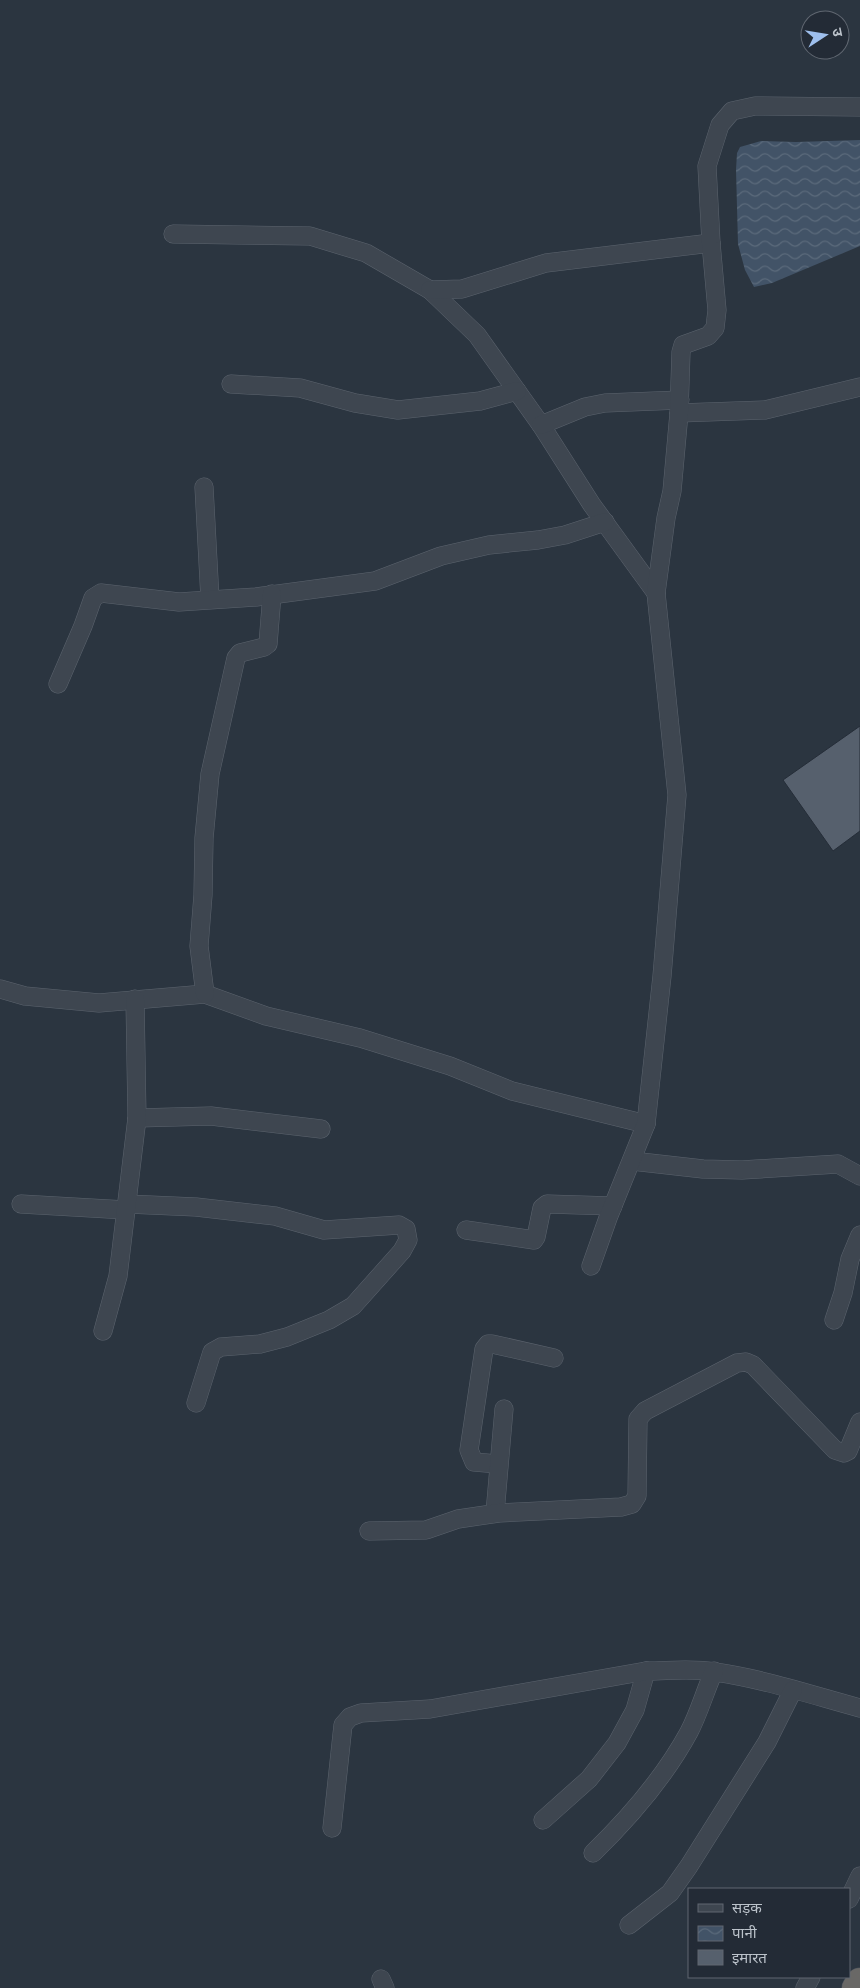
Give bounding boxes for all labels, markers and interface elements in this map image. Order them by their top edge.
north arrow [800,10,850,60]
text: उ [829,27,847,39]
legend [688,1888,850,1978]
text: सड़क [732,1899,762,1917]
text: पानी [732,1924,758,1942]
text: इमारत [732,1949,767,1967]

